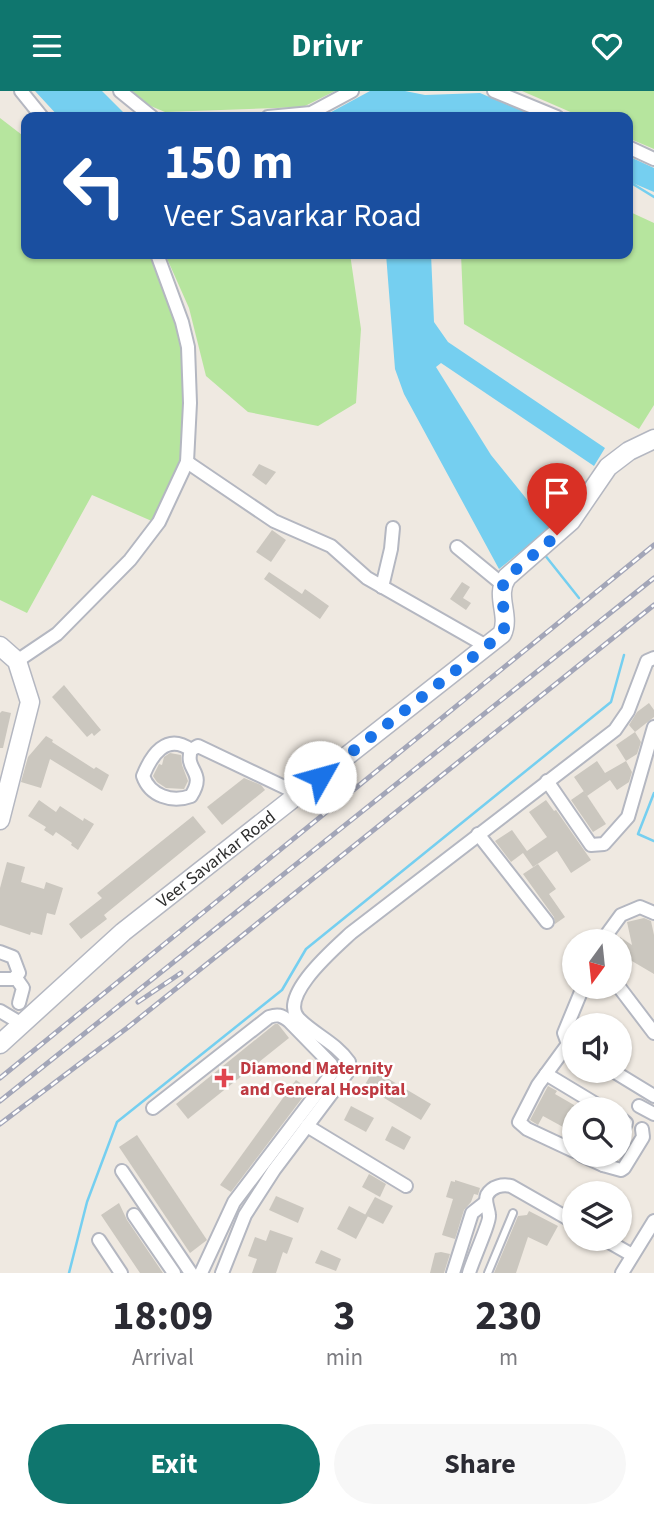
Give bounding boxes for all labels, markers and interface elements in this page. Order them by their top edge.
text: Drivr [291,23,363,69]
icon: menu [28,27,66,65]
icon: heart [588,27,626,65]
text: 150 m [164,128,293,198]
icon: left [49,140,140,231]
text: Veer Savarkar Road [164,193,422,239]
pin [527,463,587,535]
icon: arrive [538,474,576,512]
position arrow [283,740,357,814]
street label: Veer Savarkar Road [151,805,281,914]
north arrow [562,929,632,999]
map controls [562,929,632,1251]
button: sound [562,1013,632,1083]
place label: Diamond Maternity and General Hospital [240,1056,405,1102]
marker: Diamond Maternity and General Hospital [214,1068,234,1088]
button: search [562,1097,632,1167]
button: layers [562,1181,632,1251]
text: 18:09 [112,1286,214,1346]
text: 3 [333,1286,355,1346]
text: 230 [475,1286,542,1346]
text: Arrival [132,1341,194,1374]
text: min [326,1341,363,1374]
text: m [499,1341,518,1374]
button: Exit [28,1424,320,1504]
button: Share [334,1424,626,1504]

